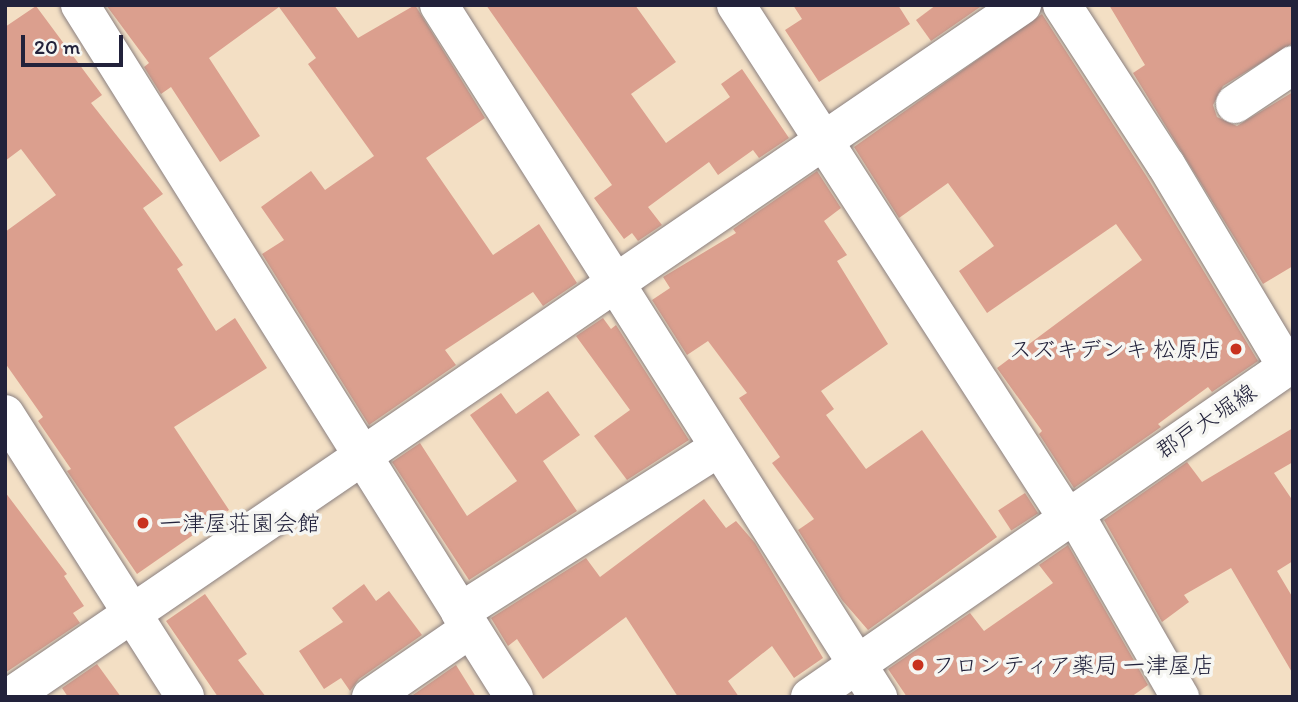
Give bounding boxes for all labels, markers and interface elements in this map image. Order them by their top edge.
scale bar [24,21,126,65]
text: 20 m [34,34,80,59]
place label: スズキデンキ 松原店 [1010,335,1222,363]
marker: スズキデンキ 松原店 [1228,341,1244,357]
street label: 郡戸大堀線 [1151,377,1261,465]
place label: 一津屋荘園会館 [159,509,320,537]
marker: 一津屋荘園会館 [133,513,153,533]
place label: フロンティア薬局 一津屋店 [932,651,1213,679]
marker: フロンティア薬局 一津屋店 [910,657,926,673]

